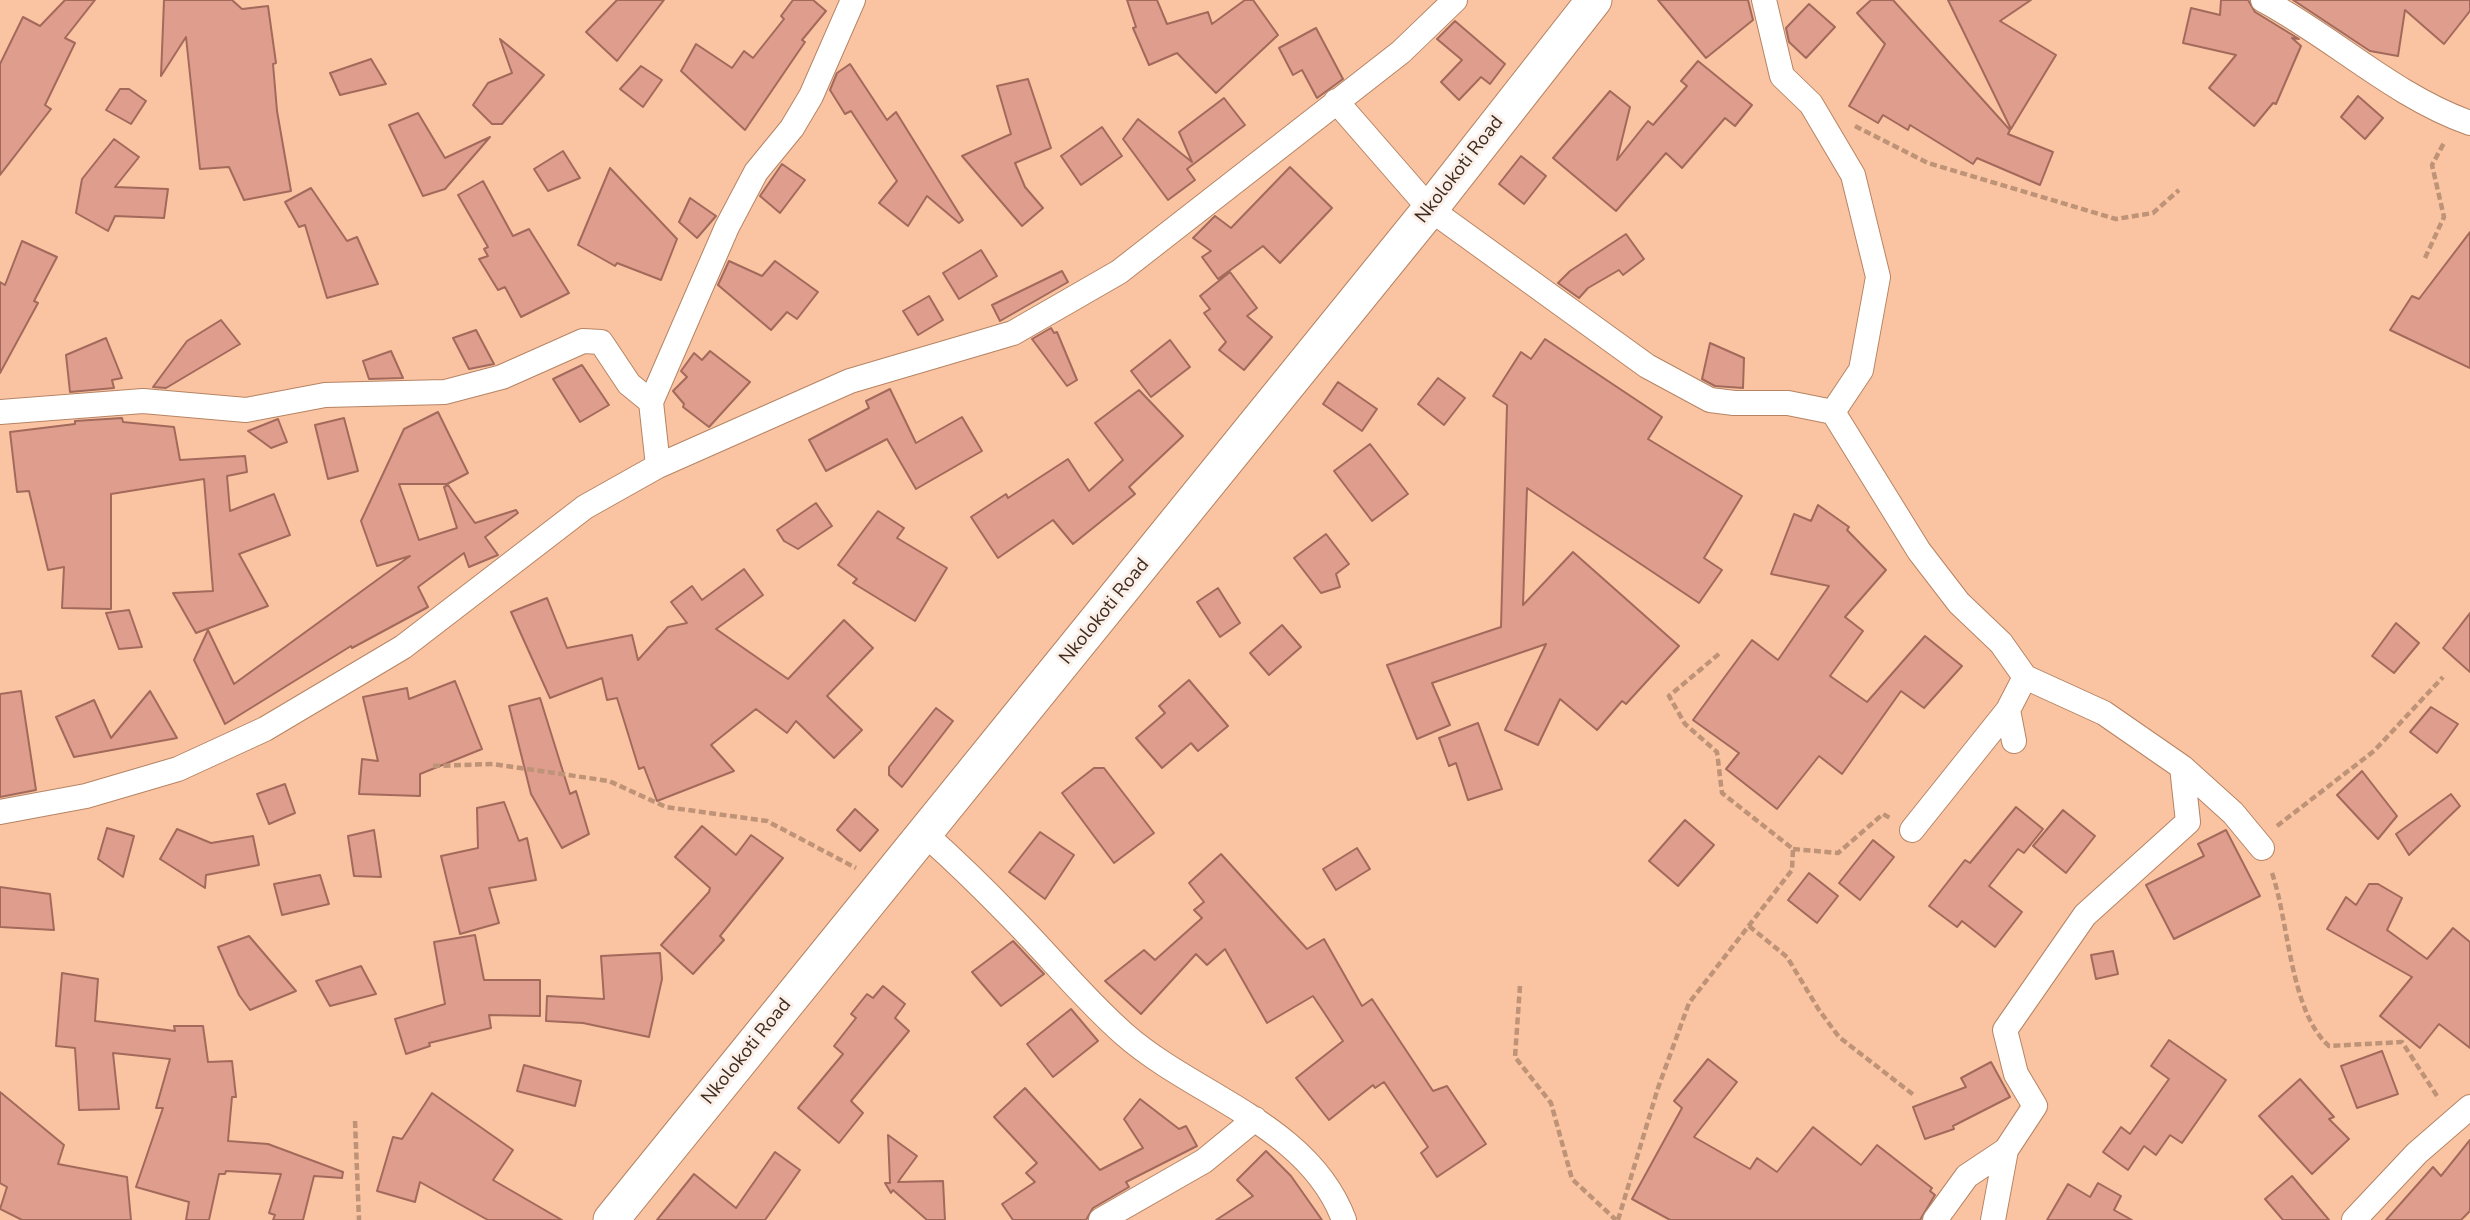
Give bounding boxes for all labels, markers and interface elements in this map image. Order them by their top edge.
street label: Nkolokoti Road [1411,112,1509,228]
street label: Nkolokoti Road [1055,554,1155,670]
street label: Nkolokoti Road [697,994,797,1110]

